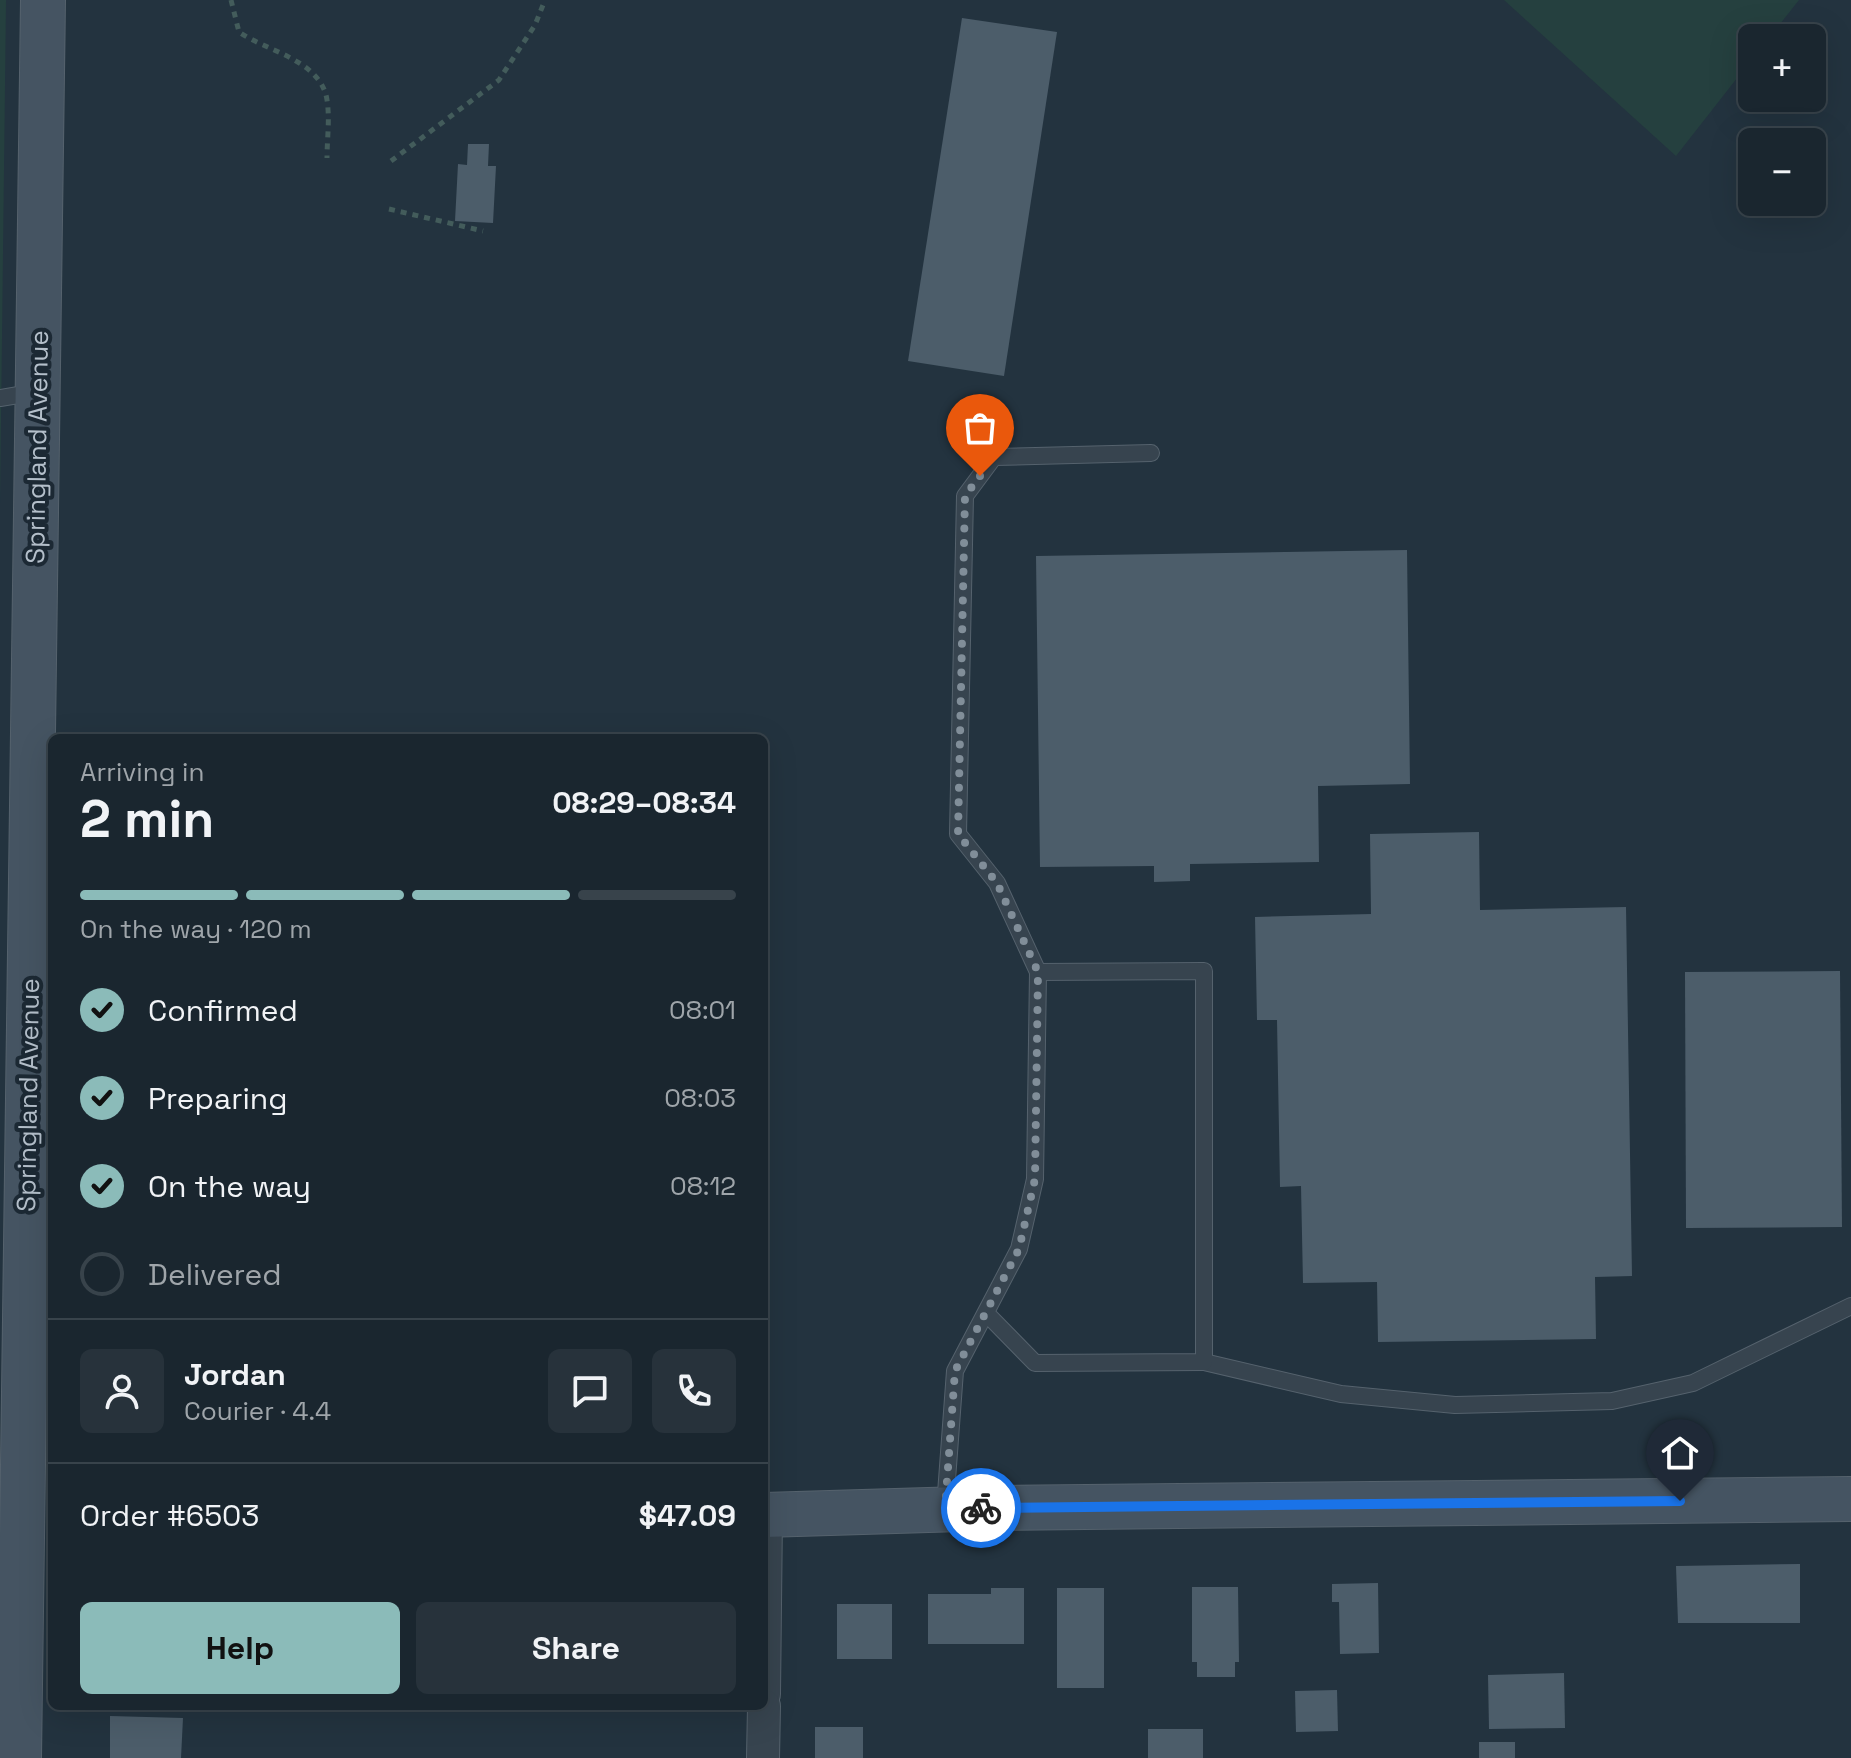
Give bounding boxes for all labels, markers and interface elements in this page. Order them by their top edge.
map controls [1738,24,1826,216]
button: + [1738,24,1826,112]
button: − [1738,128,1826,216]
street label: Springland Avenue [18,330,56,564]
pin [946,394,1014,476]
icon: bag [958,406,1002,450]
text: Arriving in [80,755,204,789]
text: 08:29–08:34 [552,783,736,822]
text: 2 min [80,786,214,852]
text: On the way · 120 m [80,912,312,946]
street label: Springland Avenue [9,978,47,1212]
icon: check [80,988,124,1032]
text: Confirmed [148,991,298,1030]
text: 08:01 [669,993,736,1027]
icon: check [80,1076,124,1120]
text: Preparing [148,1079,287,1118]
text: 08:03 [664,1081,736,1115]
icon: check [80,1164,124,1208]
text: On the way [148,1167,311,1206]
text: 08:12 [670,1169,736,1203]
text: Delivered [148,1255,282,1294]
button: person [80,1349,164,1433]
button: chat [548,1349,632,1433]
button: phone [652,1349,736,1433]
text: Jordan [184,1355,286,1394]
text: Courier · 4.4 [184,1394,331,1428]
pin [1646,1419,1714,1501]
icon: home [1658,1431,1702,1475]
courier [941,1468,1021,1548]
icon: bike [959,1486,1003,1530]
text: Order #6503 [80,1496,259,1535]
text: $47.09 [639,1496,736,1535]
button: Help [80,1602,400,1694]
button: Share [416,1602,736,1694]

